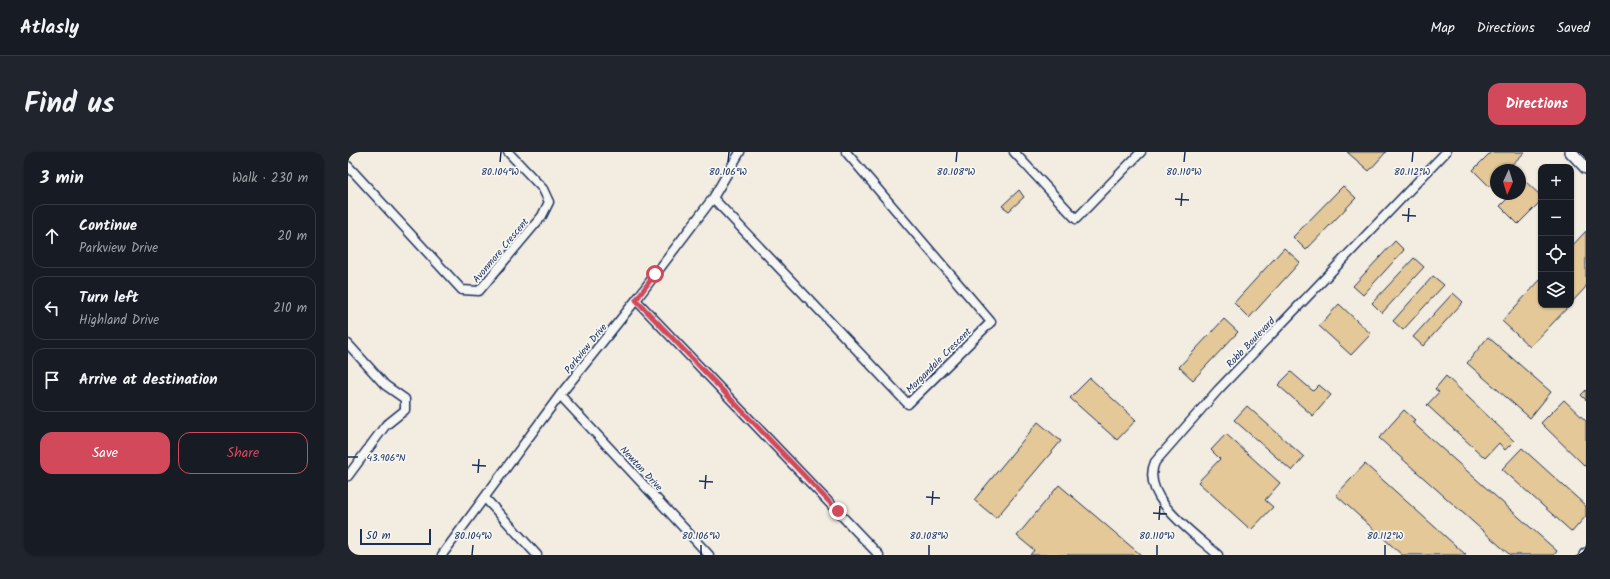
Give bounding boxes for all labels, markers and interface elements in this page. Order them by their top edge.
text: Atlasly [20,13,79,43]
text: Map [1430,17,1455,39]
text: Directions [1477,17,1535,39]
text: Saved [1557,17,1590,39]
text: Find us [24,82,115,127]
button: Directions [1488,83,1586,125]
text: 80.104°W [481,164,519,180]
text: 80.106°W [709,164,747,180]
text: 80.108°W [937,164,976,180]
text: 80.110°W [1166,164,1202,180]
text: 80.112°W [1394,164,1431,180]
north arrow [1490,164,1526,200]
map controls [1538,164,1574,308]
button: + [1538,164,1574,200]
text: 3 min [40,165,84,192]
text: Walk · 230 m [232,168,308,189]
button: − [1538,200,1574,236]
text: Continue [79,214,137,238]
street label: Avonmore Crescent [469,215,533,287]
icon: ahead [41,225,63,247]
text: 20 m [277,226,307,247]
button: locate [1538,236,1574,272]
text: Parkview Drive [79,238,158,259]
route start [646,265,664,283]
button: layers [1538,272,1574,308]
text: Turn left [79,286,139,310]
icon: left [41,297,63,319]
text: 210 m [273,298,307,319]
text: Highland Drive [79,310,159,331]
street label: Robb Boulevard [1222,313,1280,372]
street label: Parkview Drive [560,320,611,377]
street label: Morgandale Crescent [902,324,975,397]
text: Arrive at destination [79,368,218,392]
icon: arrive [41,369,63,391]
button: Save [40,432,170,474]
button: Share [178,432,308,474]
street label: Newton Drive [616,443,667,495]
text: 43.906°N [366,450,406,466]
route end [829,502,847,520]
scale bar [360,527,431,546]
text: 50 m [366,527,391,545]
text: 80.104°W [454,528,492,544]
text: 80.106°W [682,528,720,544]
text: 80.108°W [910,528,949,544]
text: 80.110°W [1139,528,1175,544]
text: 80.112°W [1367,528,1404,544]

